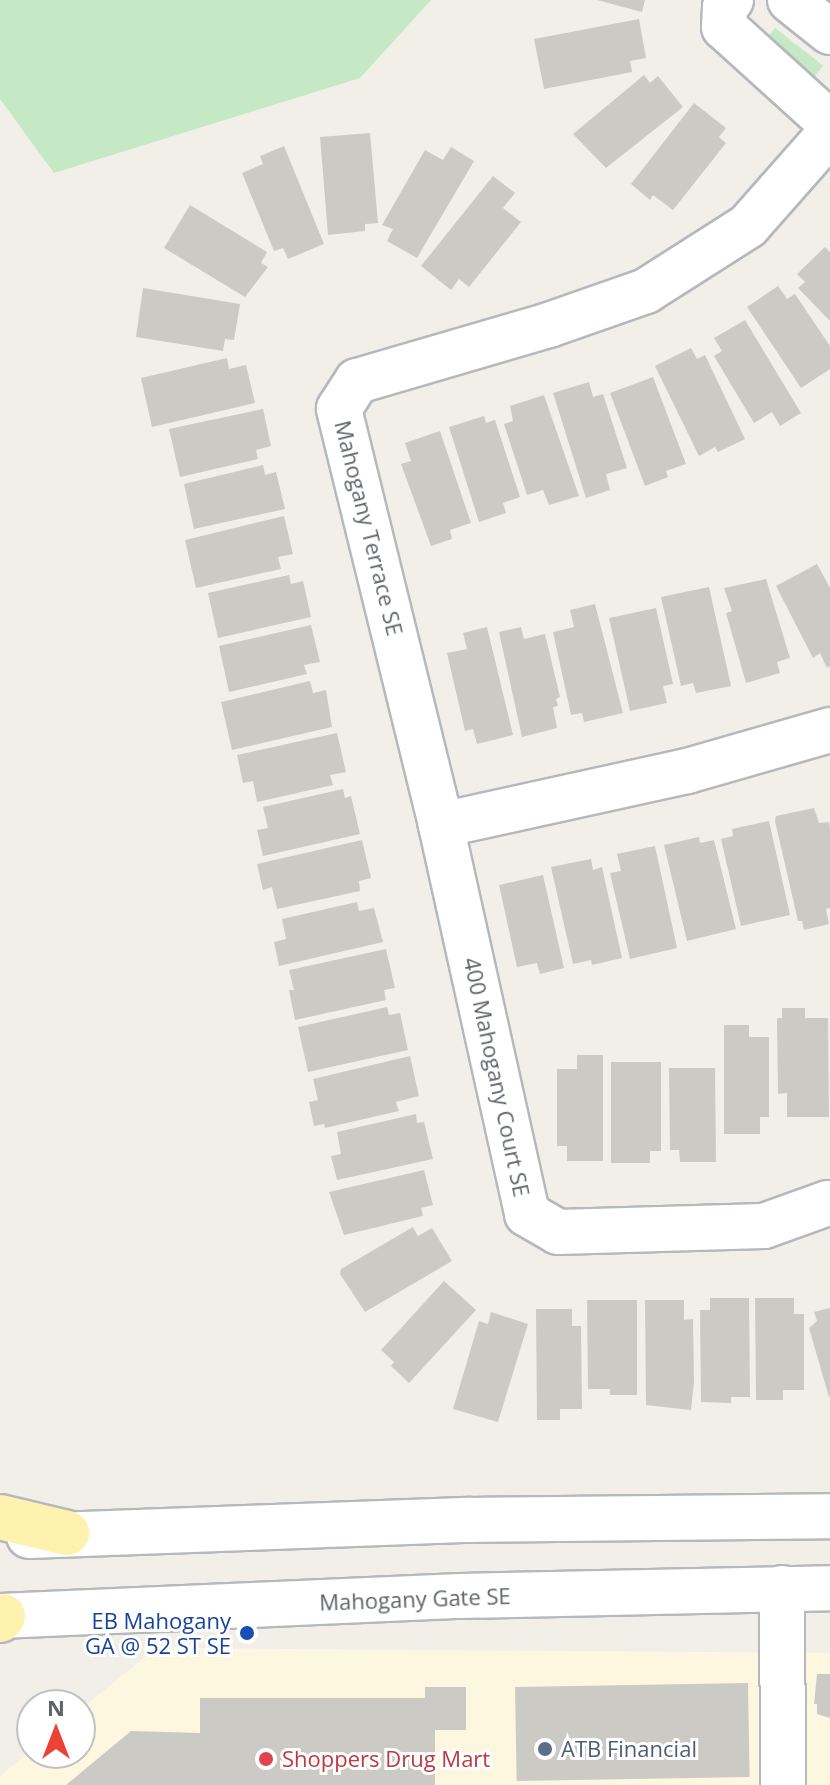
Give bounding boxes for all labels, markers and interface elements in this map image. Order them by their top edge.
street label: Mahogany Terrace SE [329,418,409,638]
street label: 400 Mahogany Court SE [459,955,535,1199]
street label: Mahogany Gate SE [319,1582,511,1616]
place label: EB Mahogany GA @ 52 ST SE [85,1607,231,1658]
marker: EB Mahogany GA @ 52 ST SE [238,1624,256,1642]
north arrow [16,1689,96,1769]
text: N [47,1692,65,1722]
place label: ATB Financial [561,1736,697,1762]
marker: ATB Financial [536,1740,554,1758]
place label: Shoppers Drug Mart [282,1746,490,1772]
marker: Shoppers Drug Mart [257,1750,275,1768]

